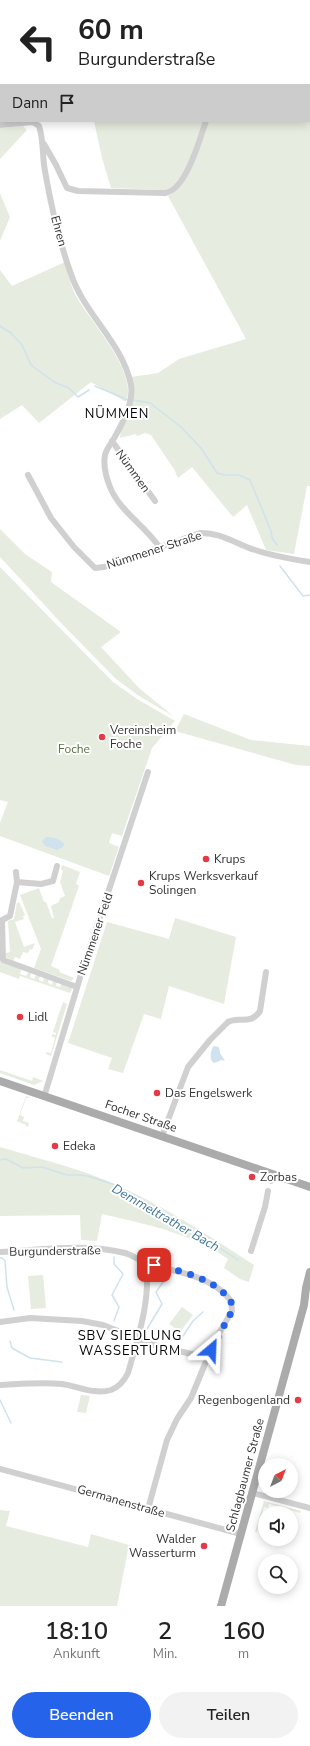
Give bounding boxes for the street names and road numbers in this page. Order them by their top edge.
street label: Ehren [47,214,71,248]
street label: Nümmen [112,446,154,496]
street label: Nümmener Straße [104,527,204,573]
street label: Nümmener Feld [73,891,117,977]
street label: Focher Straße [103,1096,179,1136]
street label: Burgunderstraße [9,1242,101,1260]
street label: Schlagbaumer Straße [222,1417,268,1533]
street label: Germanenstraße [75,1481,167,1521]

